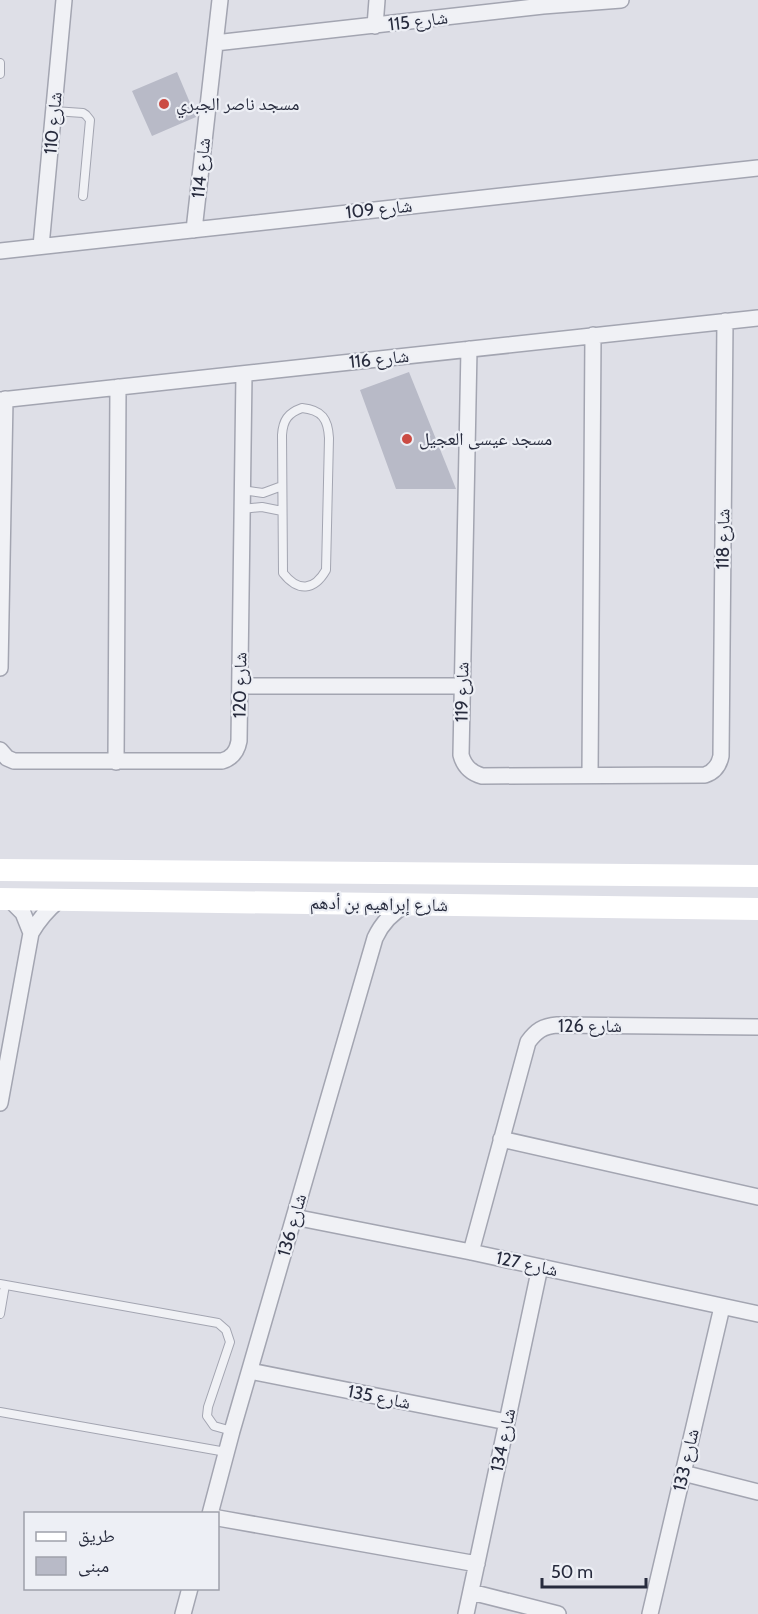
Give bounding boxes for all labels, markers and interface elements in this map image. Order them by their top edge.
street label: شارع 115 [387,6,449,36]
street label: شارع 110 [39,91,67,155]
place label: مسجد ناصر الجبري [176,93,299,119]
marker: مسجد ناصر الجبري [157,97,171,111]
street label: شارع 114 [187,137,215,199]
street label: شارع 109 [345,195,413,223]
street label: شارع 116 [348,345,410,373]
place label: مسجد عيسى العجيل [419,428,552,450]
marker: مسجد عيسى العجيل [400,432,414,446]
street label: شارع 118 [711,508,735,570]
street label: شارع 120 [228,652,252,718]
street label: شارع 119 [450,662,474,722]
street label: شارع إبراهيم بن أدهم [310,892,448,917]
street label: شارع 126 [558,1015,622,1037]
street label: شارع 136 [273,1191,311,1259]
street label: شارع 127 [494,1247,560,1281]
street label: شارع 135 [346,1380,412,1414]
street label: شارع 134 [486,1406,520,1474]
street label: شارع 133 [668,1427,704,1493]
legend [24,1512,219,1590]
text: طريق [78,1525,115,1547]
scale bar [542,1551,646,1589]
text: مبنى [78,1555,109,1577]
text: 50 m [551,1561,593,1583]

